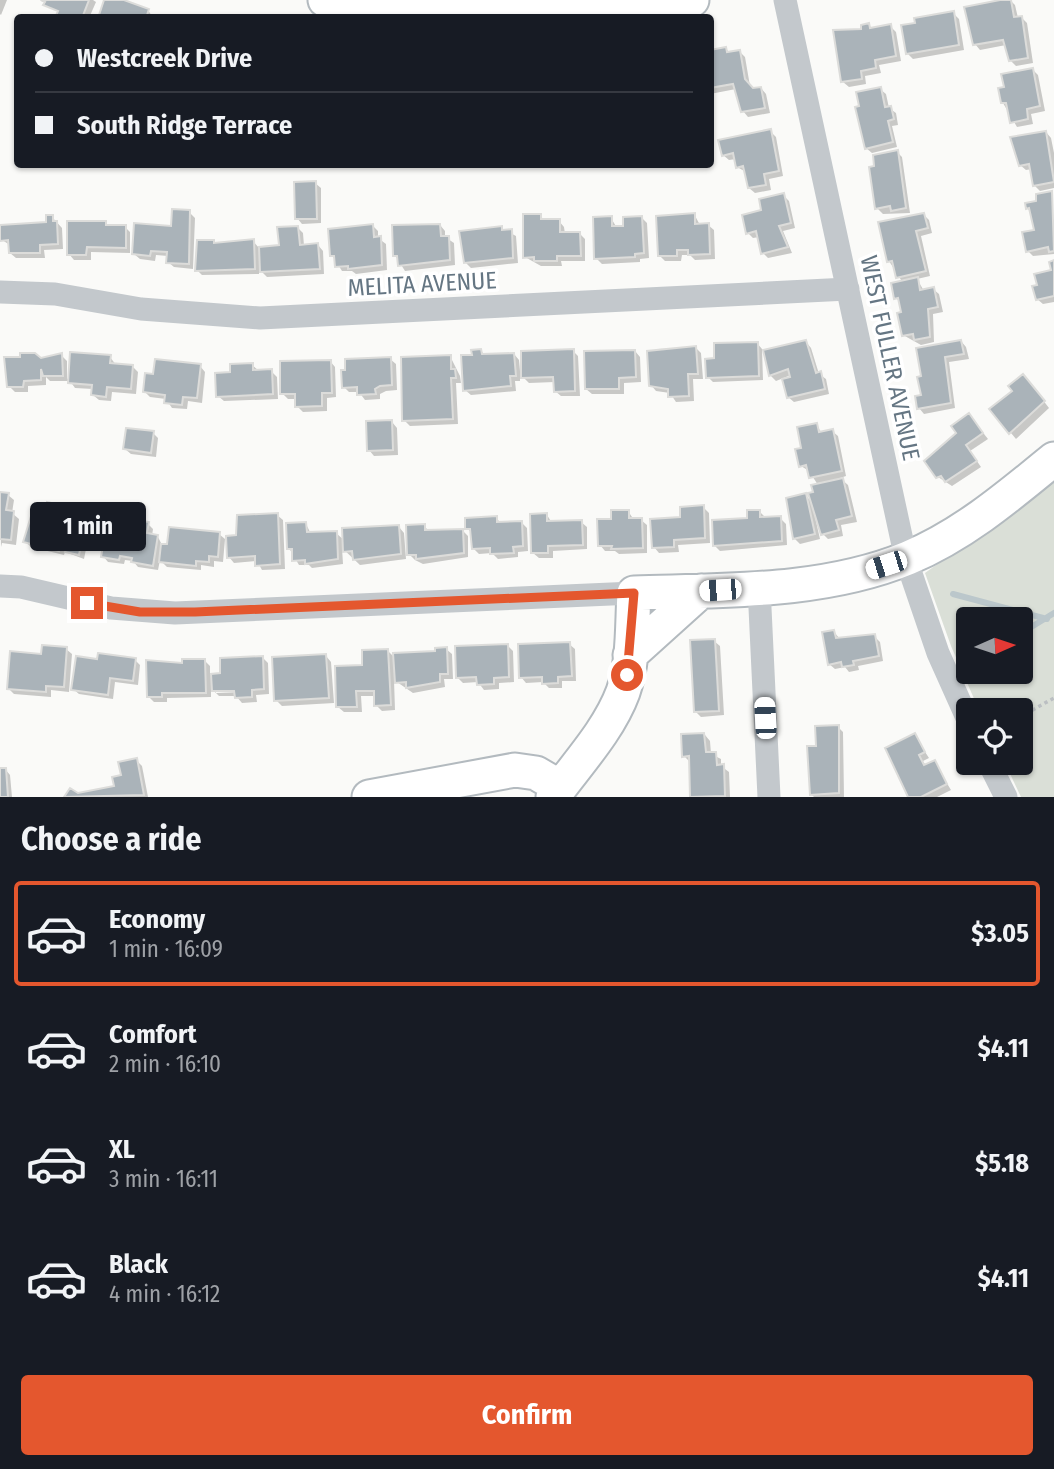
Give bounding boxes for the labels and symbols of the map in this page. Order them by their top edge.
street label: WEST FULLER AVENUE [855,253,925,463]
street label: MELITA AVENUE [347,266,497,302]
callout: 1 min [29,502,145,550]
car [863,549,910,581]
car [699,578,742,602]
route end [71,587,103,619]
north arrow [956,607,1032,684]
route start [611,659,643,691]
car [754,696,777,740]

